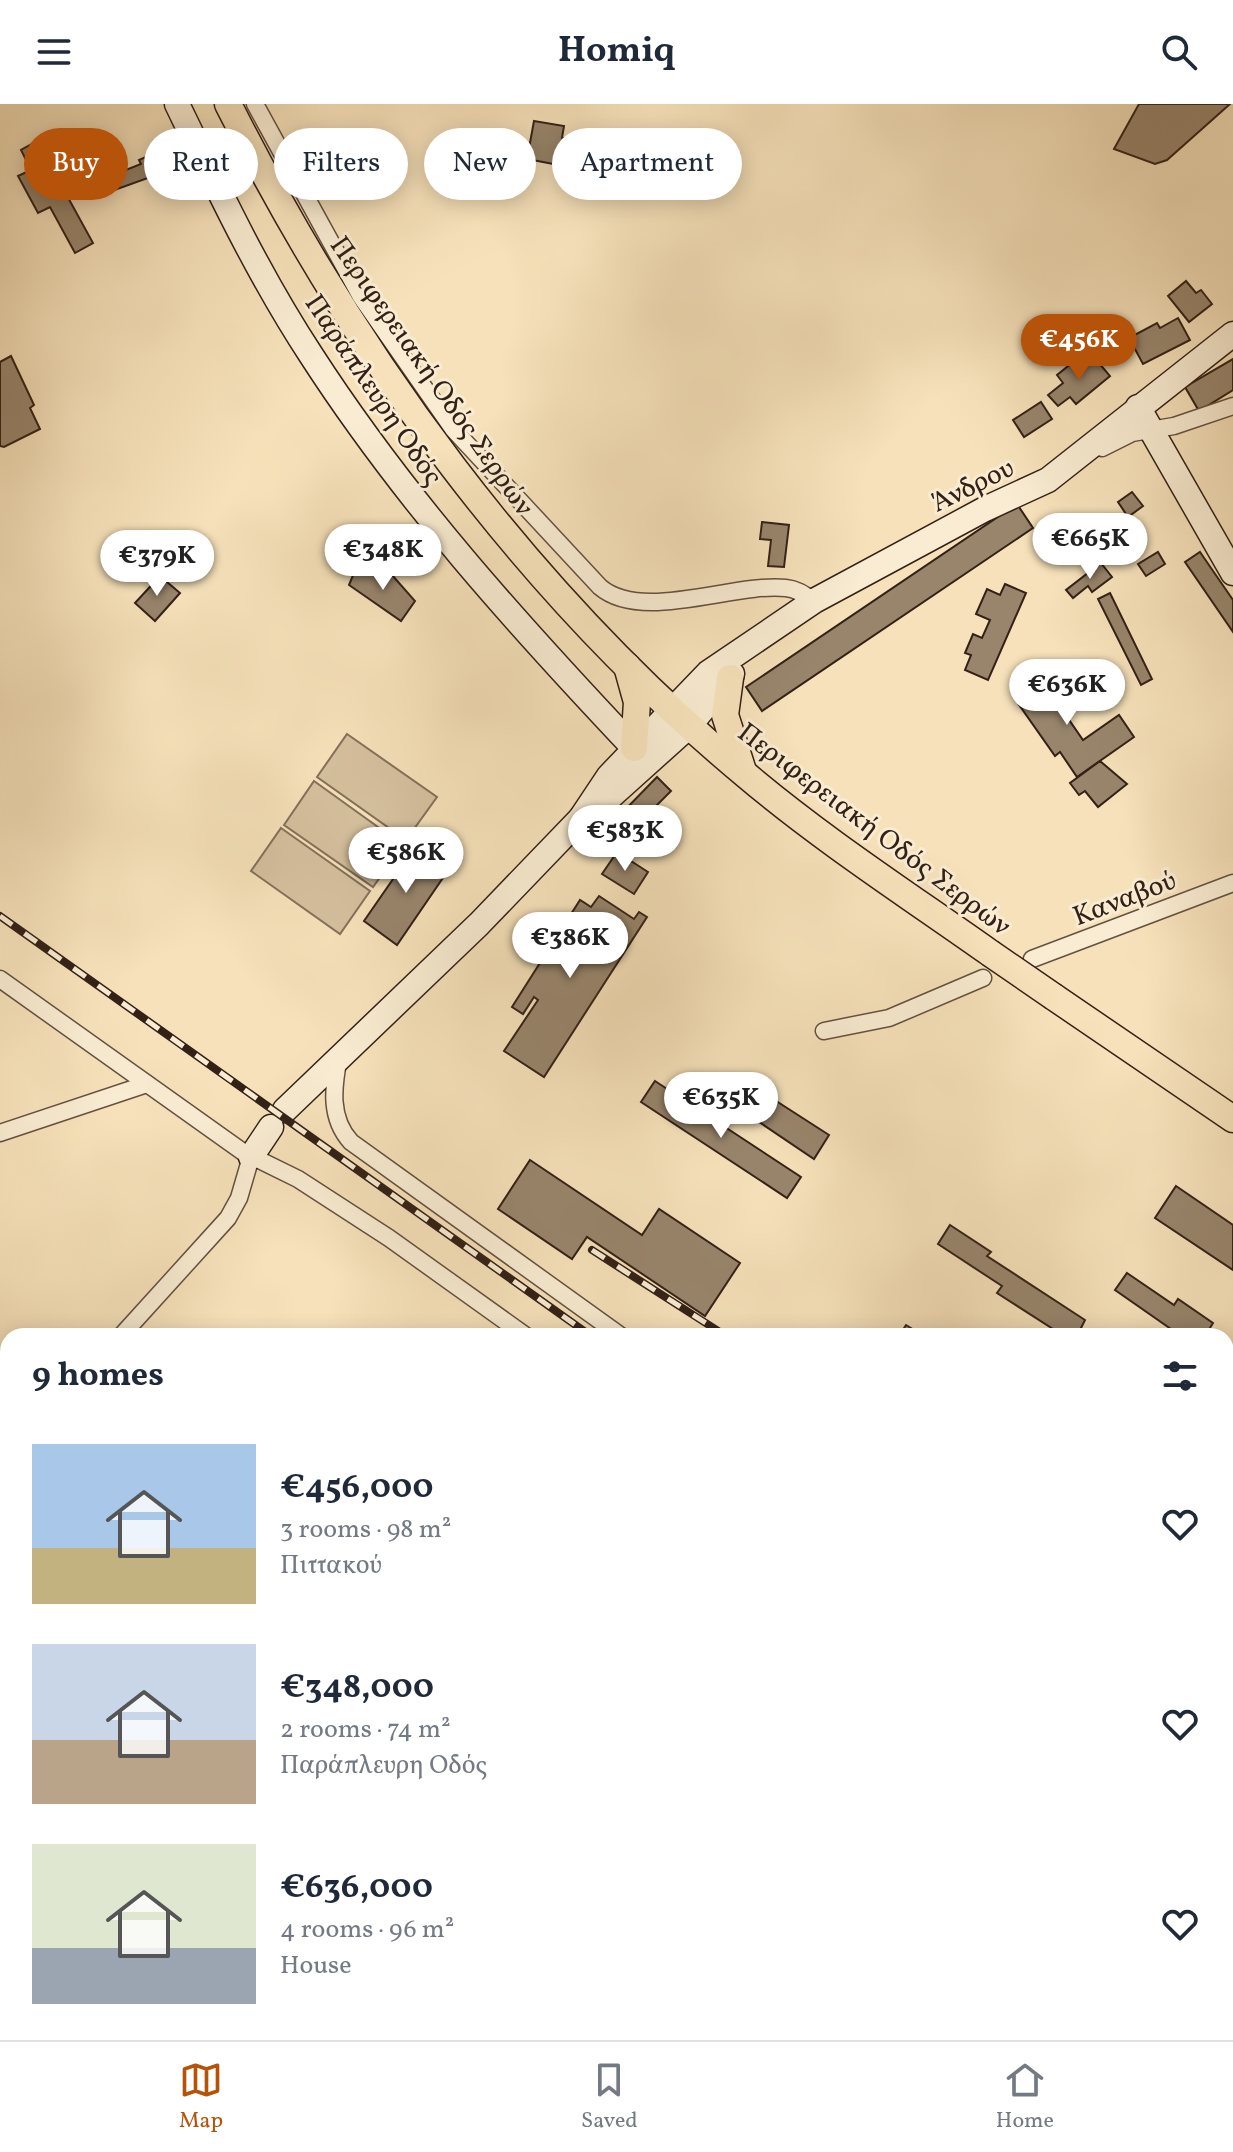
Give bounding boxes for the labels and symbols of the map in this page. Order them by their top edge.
street label: Περιφερειακή Οδός Σερρών [319,229,543,524]
street label: Παράπλευρη Οδός [294,287,452,494]
pin: €456K [1023,314,1135,382]
street label: Άνδρου [925,449,1021,523]
pin: €665K [1034,513,1146,581]
pin: €348K [327,524,439,592]
pin: €379K [101,530,213,598]
pin: €636K [1011,659,1123,727]
street label: Περιφερειακή Οδός Σερρών [729,714,1019,946]
pin: €583K [569,805,681,873]
pin: €586K [350,827,462,895]
street label: Καναβού [1068,862,1182,937]
pin: €386K [514,912,626,980]
pin: €635K [665,1072,777,1140]

